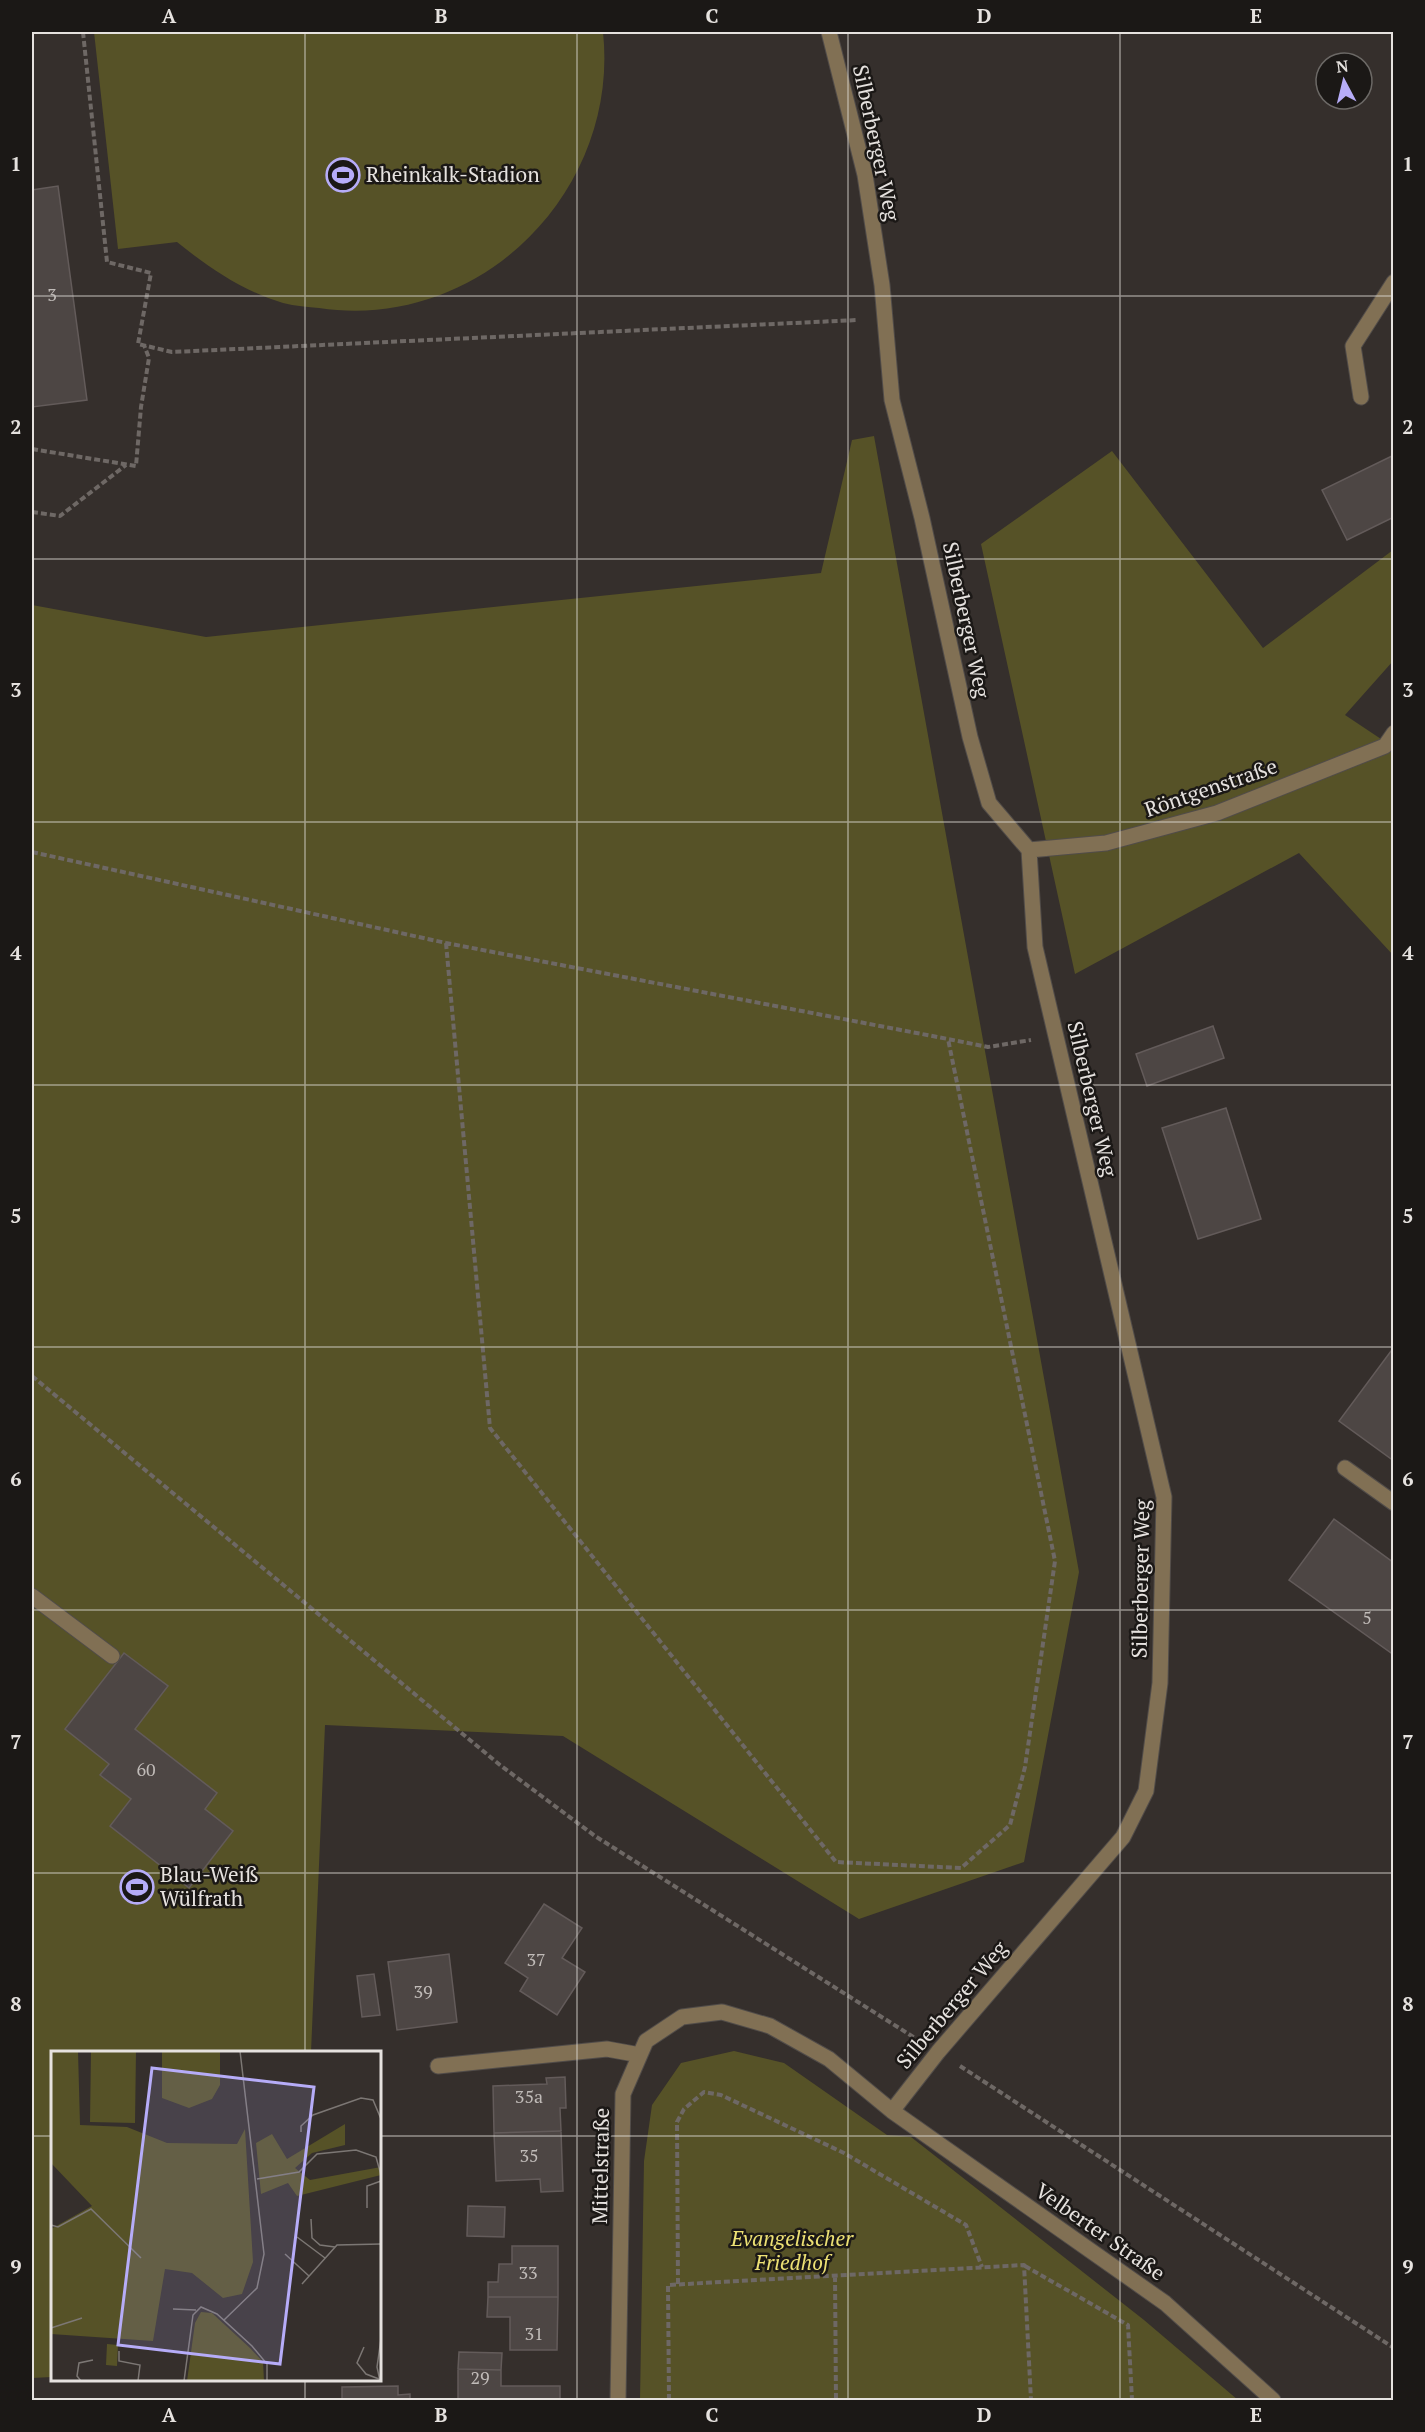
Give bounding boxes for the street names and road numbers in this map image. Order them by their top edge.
street label: Silberberger Weg [847,62,907,224]
street label: Silberberger Weg [937,539,997,701]
street label: Röntgenstraße [1141,751,1281,823]
street label: Silberberger Weg [1061,1018,1125,1180]
street label: Silberberger Weg [1125,1498,1155,1659]
street label: Silberberger Weg [890,1934,1014,2074]
street label: Mittelstraße [585,2107,615,2224]
street label: Velberter Straße [1030,2176,1171,2286]

